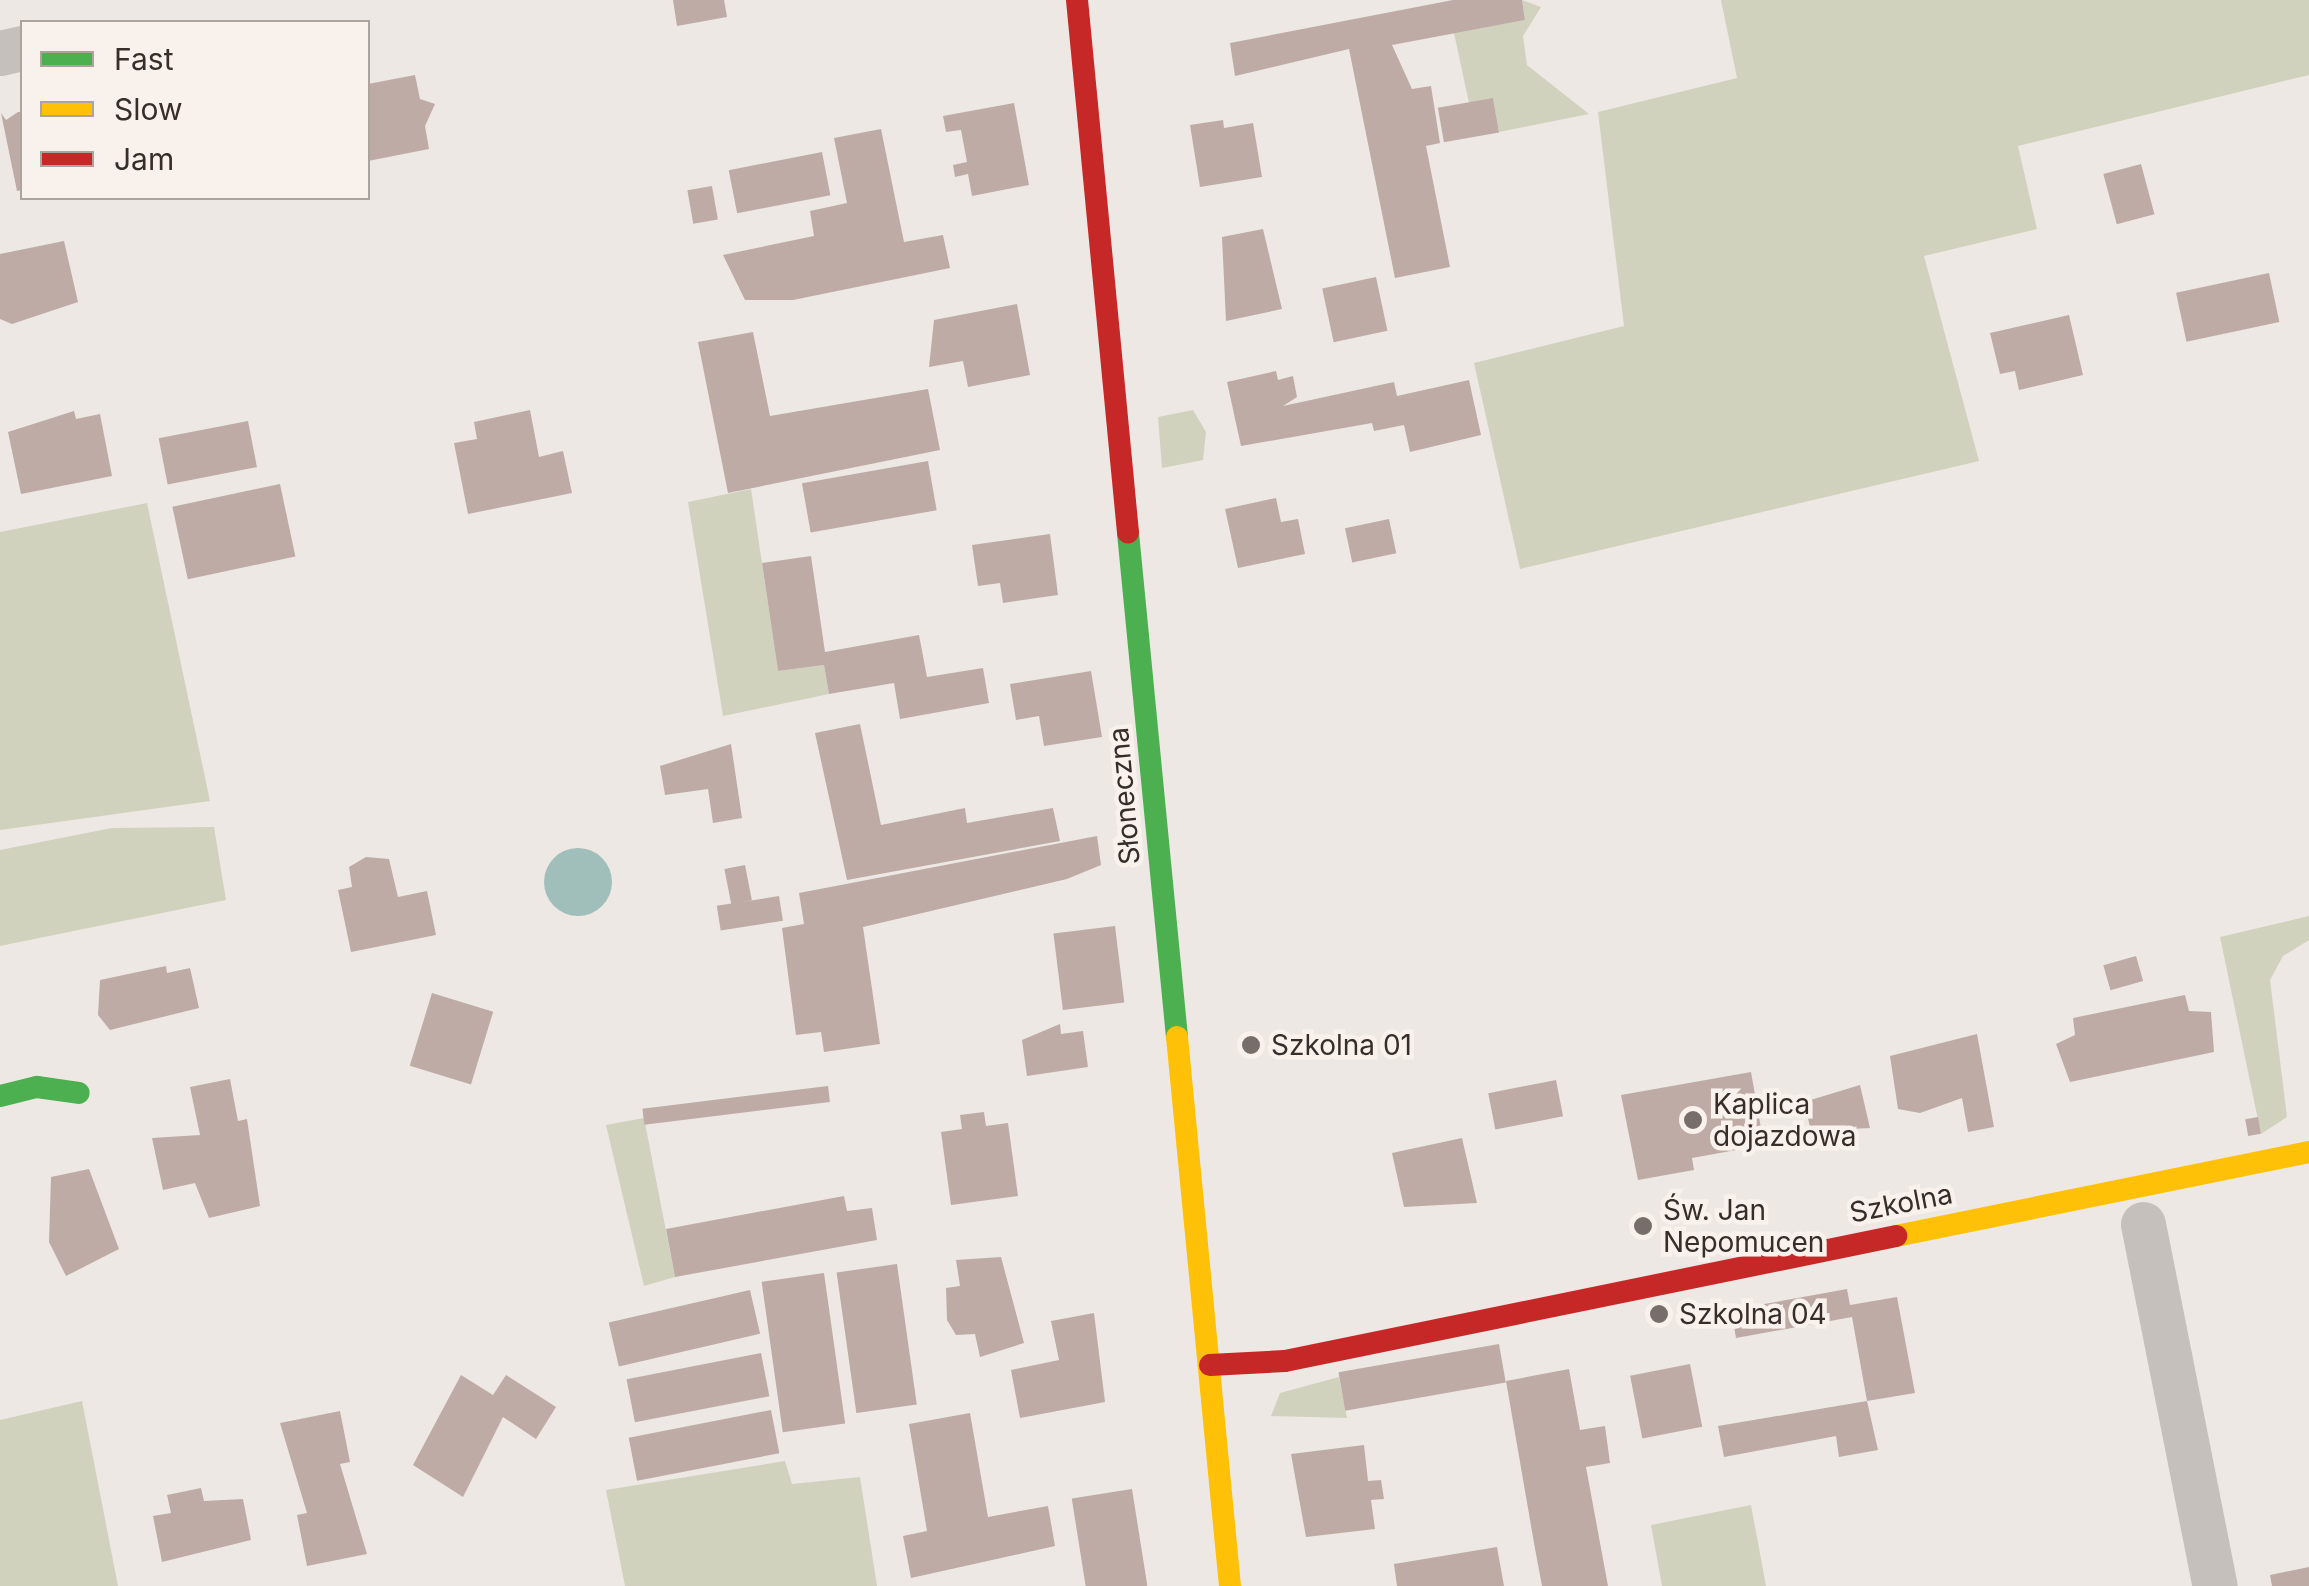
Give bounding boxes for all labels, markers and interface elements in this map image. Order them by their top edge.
legend [20,20,370,200]
text: Fast [114,41,173,77]
text: Slow [114,91,183,127]
text: Jam [114,141,174,177]
street label: Słoneczna [1101,726,1147,866]
place label: Szkolna 01 [1271,1028,1412,1062]
marker: Szkolna 01 [1240,1034,1262,1056]
place label: Kaplica dojazdowa [1713,1087,1857,1153]
marker: Kaplica dojazdowa [1682,1109,1704,1131]
street label: Szkolna [1847,1177,1955,1229]
place label: Św. Jan Nepomucen [1663,1193,1824,1259]
marker: Św. Jan Nepomucen [1632,1215,1654,1237]
place label: Szkolna 04 [1679,1297,1827,1331]
marker: Szkolna 04 [1648,1303,1670,1325]

